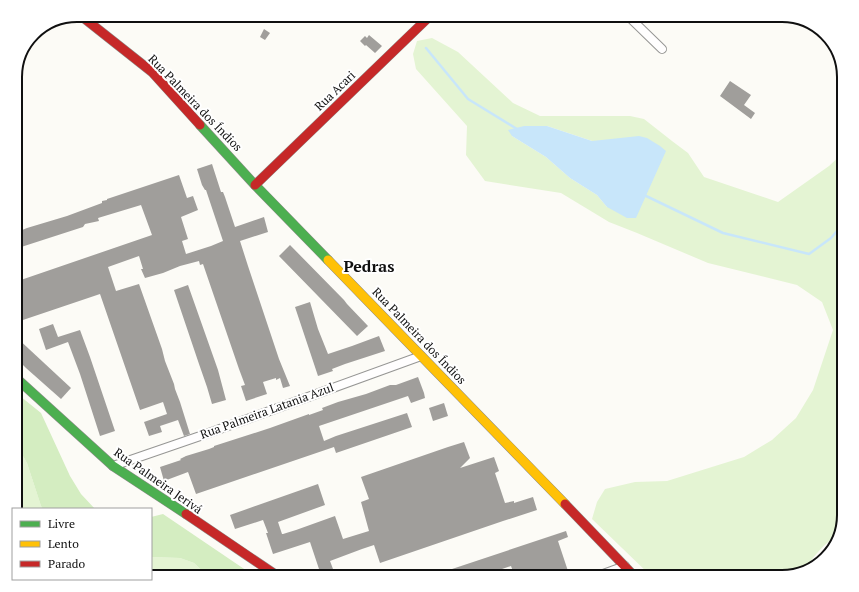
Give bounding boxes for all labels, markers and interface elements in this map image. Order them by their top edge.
street label: Rua Palmeira dos Índios [145,51,245,154]
street label: Rua Acari [311,67,358,114]
district label: Pedras [344,255,394,277]
street label: Rua Palmeira dos Índios [369,284,469,387]
street label: Rua Palmeira Latania Azul [198,379,336,442]
street label: Rua Palmeira Jerivá [111,445,205,517]
legend [12,508,152,580]
text: Livre [48,516,75,531]
text: Lento [48,536,79,551]
text: Parado [48,556,86,571]

